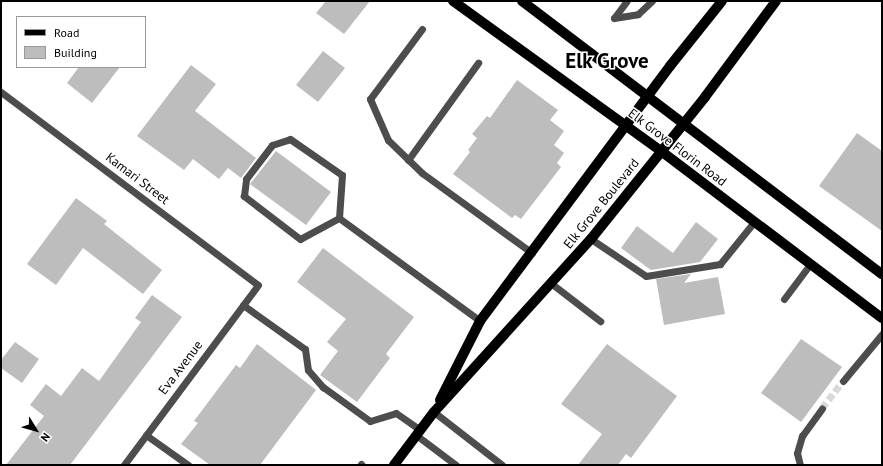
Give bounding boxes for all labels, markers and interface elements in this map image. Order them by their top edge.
legend [16,16,146,68]
text: Road [54,25,79,40]
text: Building [54,45,97,60]
district label: Elk Grove [565,48,649,74]
street label: Elk Grove Florin Road [625,106,729,190]
street label: Kamari Street [102,150,172,208]
street label: Elk Grove Boulevard [561,156,643,252]
street label: Eva Avenue [156,338,206,398]
north arrow [16,410,56,450]
text: N [38,430,53,444]

